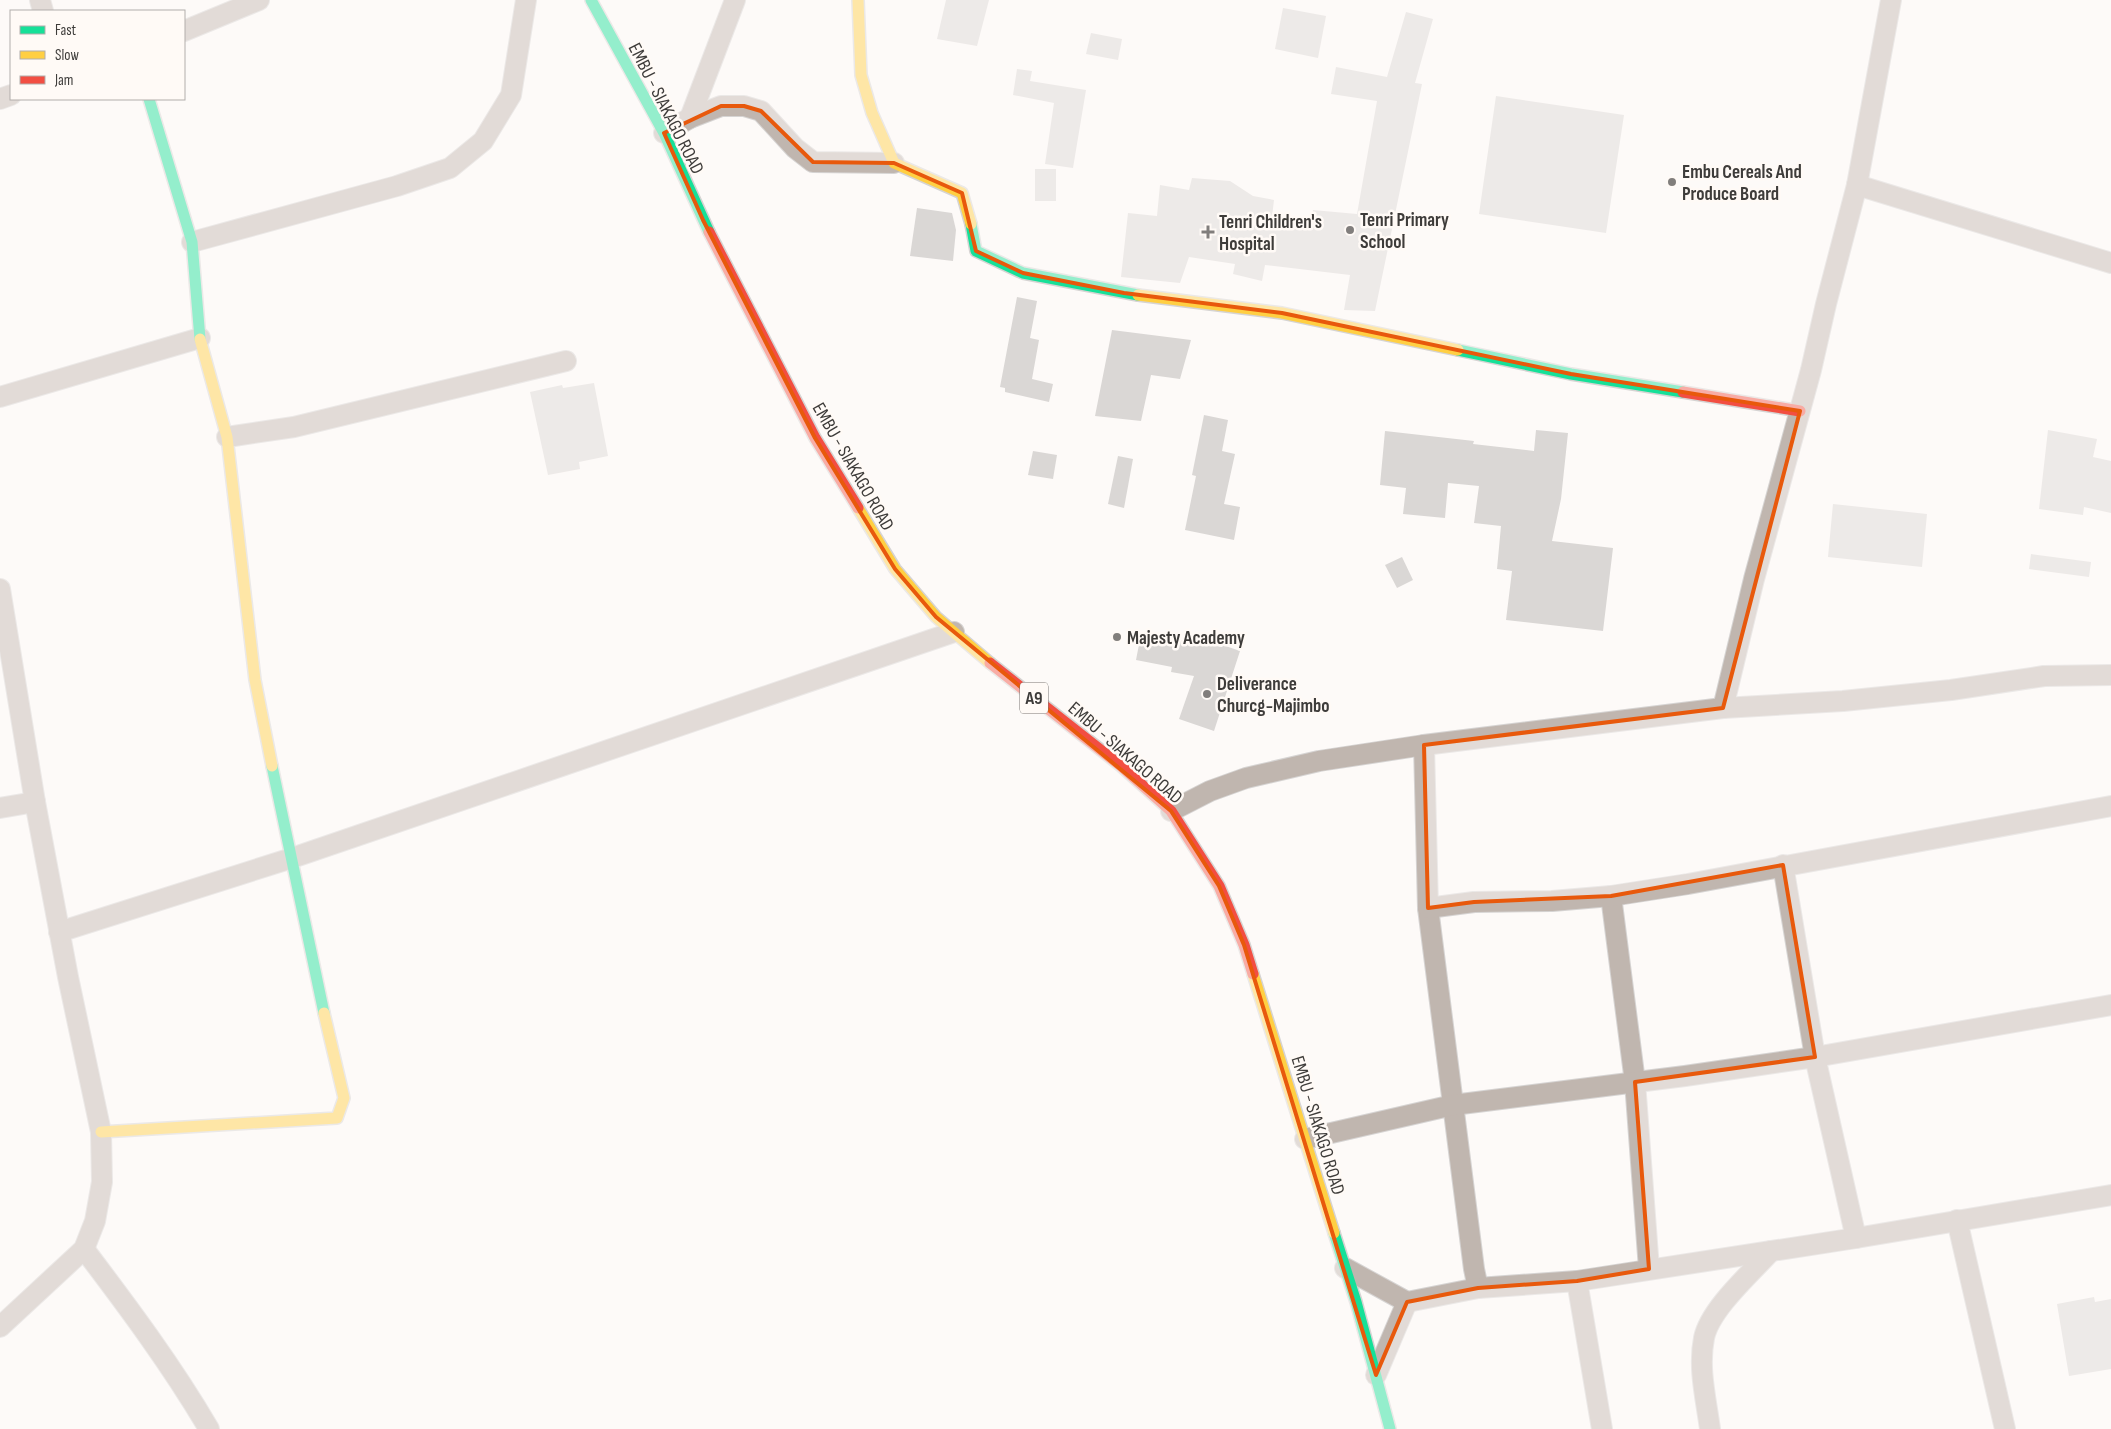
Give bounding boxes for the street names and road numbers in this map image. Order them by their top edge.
street label: EMBU - SIAKAGO ROAD [623,39,709,178]
street label: EMBU - SIAKAGO ROAD [807,399,899,535]
road number: A9 [1020,682,1048,714]
street label: EMBU - SIAKAGO ROAD [1063,697,1187,809]
street label: EMBU - SIAKAGO ROAD [1286,1053,1350,1198]

